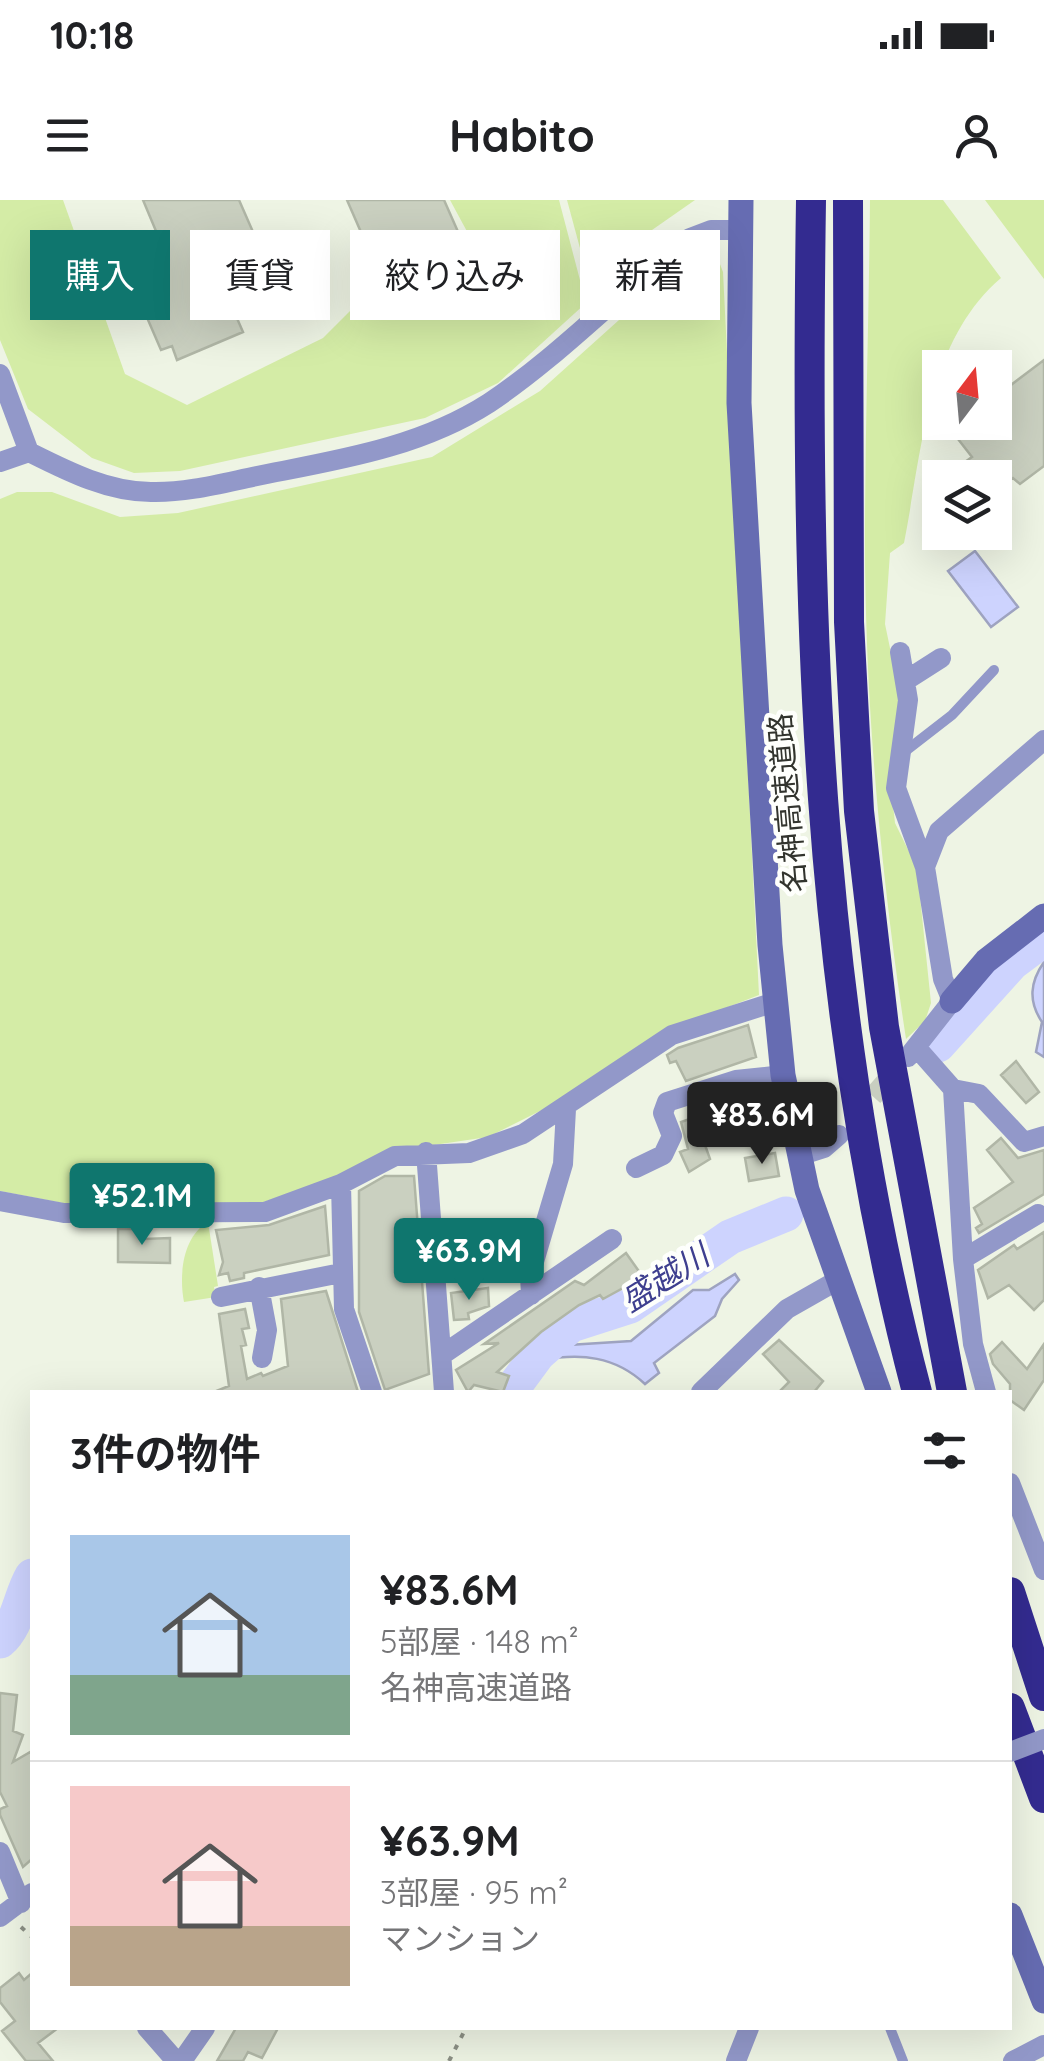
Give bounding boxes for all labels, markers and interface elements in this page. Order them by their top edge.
text: 10:18 [50,11,134,59]
text: Habito [449,107,595,163]
icon: menu [40,108,95,163]
icon: person [949,108,1004,163]
chip: 購入 [30,230,170,320]
chip: 賃貸 [190,230,330,320]
chip: 絞り込み [350,230,560,320]
chip: 新着 [580,230,720,320]
north arrow [922,350,1012,440]
map controls [922,350,1012,550]
button: layers [922,460,1012,550]
street label: 名神高速道路 [760,712,814,894]
pin: ¥83.6M [681,1082,843,1167]
text: ¥83.6M [709,1094,815,1134]
pin: ¥52.1M [61,1163,223,1248]
text: ¥52.1M [92,1175,192,1215]
pin: ¥63.9M [388,1218,550,1303]
text: ¥63.9M [416,1230,522,1270]
water label: 盛越川 [613,1233,718,1320]
icon: filters [917,1423,972,1478]
text: 3件の物件 [70,1427,261,1480]
text: ¥83.6M [380,1563,519,1616]
icon: home [150,1575,270,1695]
text: 5部屋 · 148 m² [380,1621,579,1661]
text: 名神高速道路 [380,1667,572,1707]
text: ¥63.9M [380,1814,520,1867]
icon: home [150,1826,270,1946]
text: 3部屋 · 95 m² [380,1872,568,1912]
text: マンション [380,1918,540,1958]

